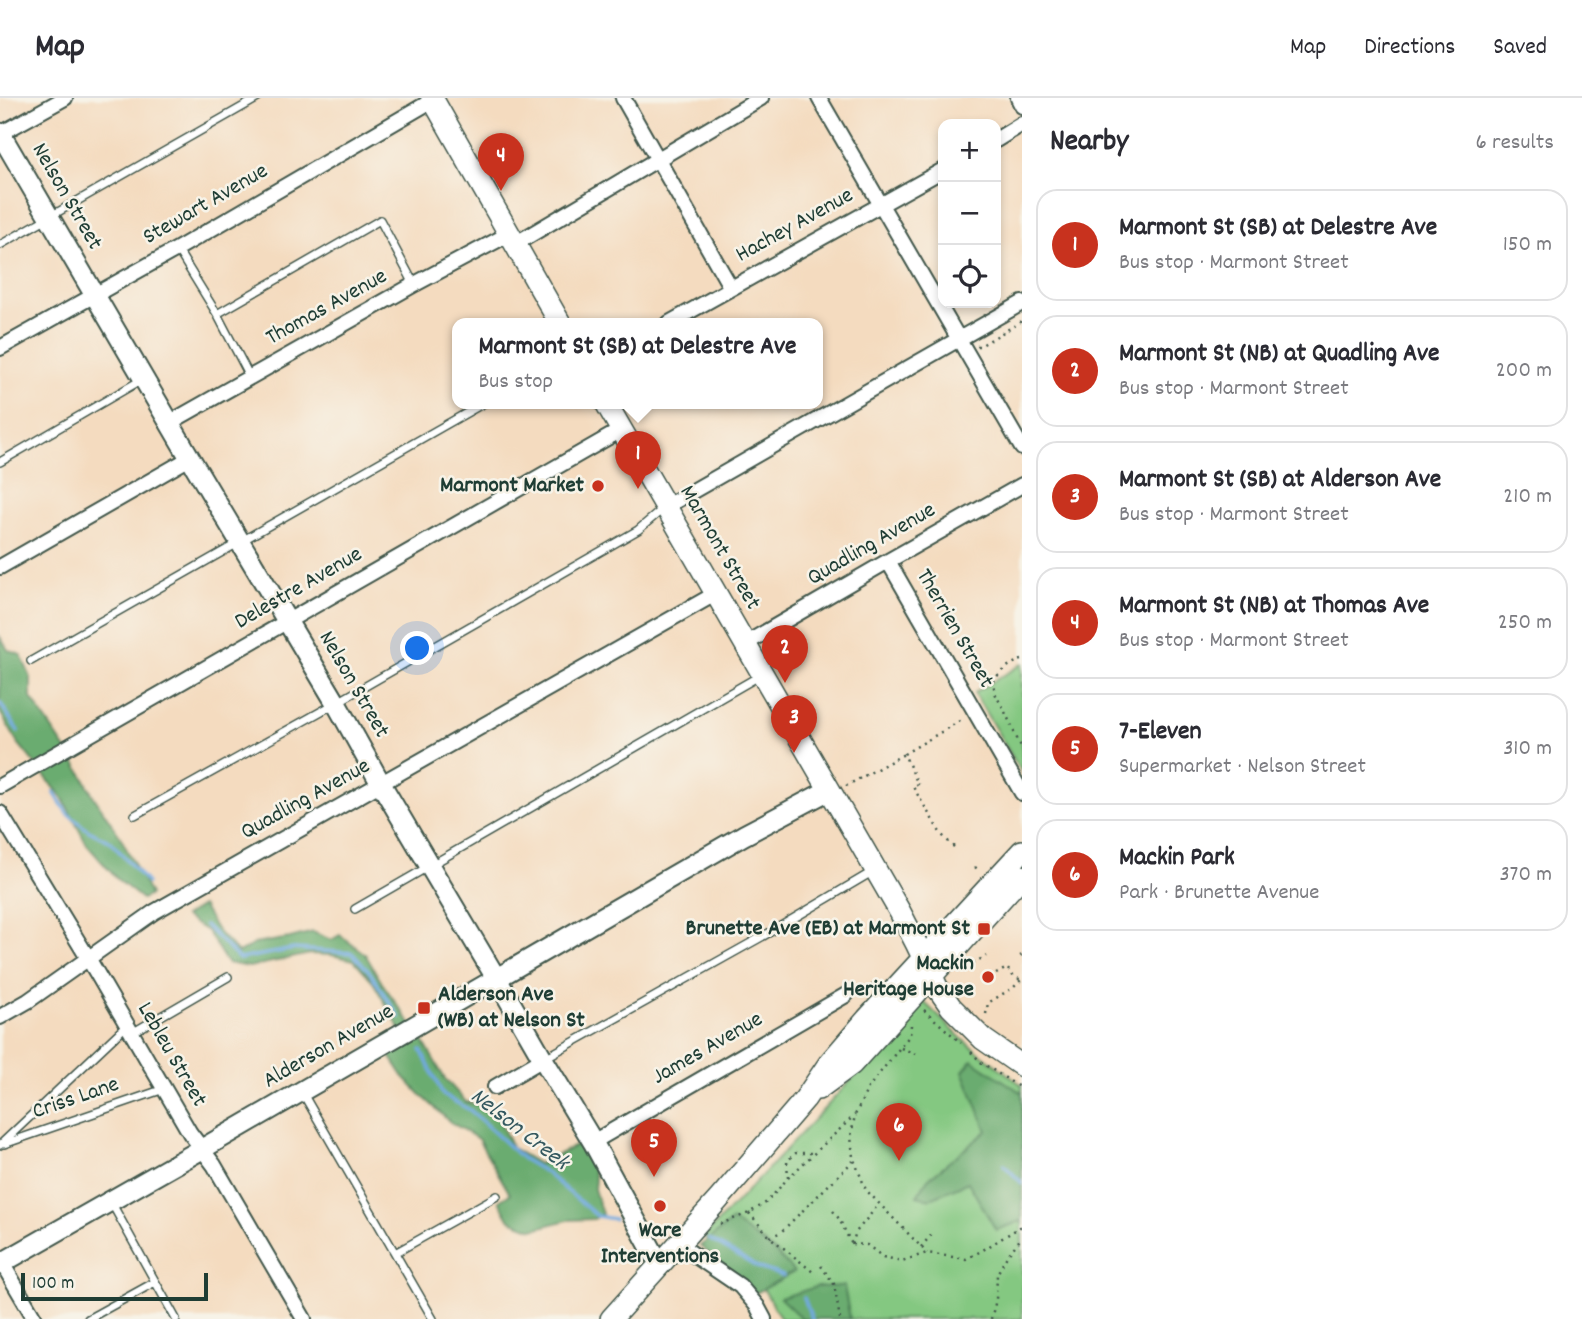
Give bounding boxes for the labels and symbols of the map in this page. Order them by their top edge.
pin: 4 [478,133,524,191]
street label: Nelson Street [22,137,110,257]
street label: Stewart Avenue [137,156,275,254]
street label: Hachey Avenue [730,180,860,272]
street label: Thomas Avenue [260,261,394,355]
pin: 1 [615,431,661,489]
place label: Marmont Market [440,470,584,503]
marker: Marmont Market [590,478,606,494]
street label: Marmont Street [670,480,768,616]
street label: Quadling Avenue [802,495,942,595]
street label: Delestre Avenue [229,539,369,639]
street label: Therrien Street [906,563,1002,695]
street label: Nelson Street [309,625,397,745]
pin: 2 [762,625,808,683]
your location [400,631,434,665]
pin: 3 [771,695,817,753]
street label: Quadling Avenue [235,751,377,849]
place label: Brunette Ave (EB) at Marmont St [686,913,971,946]
marker: Brunette Ave (EB) at Marmont St [976,921,992,937]
place label: Mackin Heritage House [843,948,974,1007]
marker: Mackin Heritage House [980,969,996,985]
place label: Alderson Ave (WB) at Nelson St [438,979,585,1038]
street label: Lebleu Street [128,996,214,1114]
street label: Alderson Avenue [257,996,401,1098]
marker: Alderson Ave (WB) at Nelson St [416,1000,432,1016]
street label: James Avenue [647,1004,769,1094]
street label: Criss Lane [28,1069,124,1129]
water label: Nelson Creek [462,1081,577,1181]
pin: 6 [876,1103,922,1161]
pin: 5 [631,1119,677,1177]
marker: Ware Interventions [652,1198,668,1214]
place label: Ware Interventions [601,1215,720,1274]
scale bar [21,1270,208,1302]

